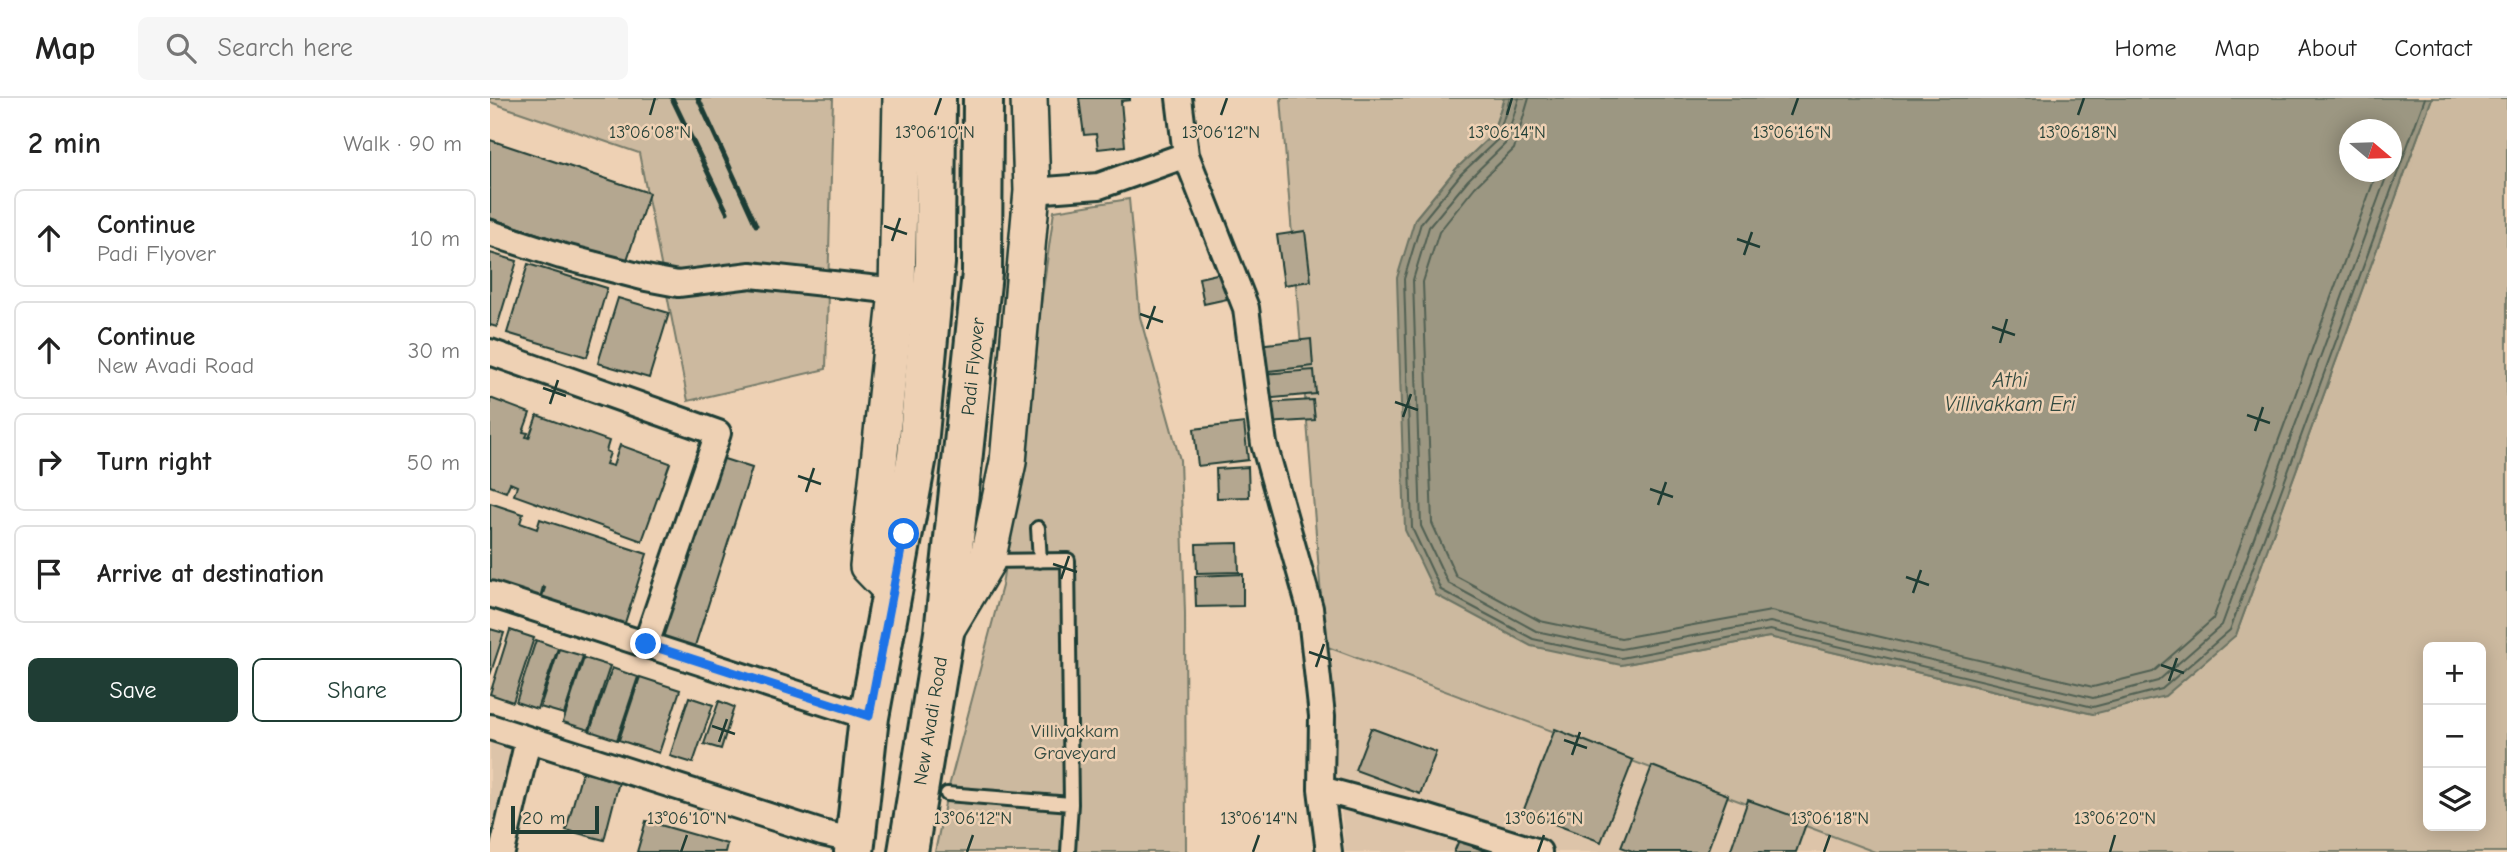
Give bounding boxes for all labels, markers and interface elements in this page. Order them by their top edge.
search box [138,17,628,80]
text: Map [35,29,96,67]
icon: search [162,29,200,67]
text: Search here [218,33,353,63]
text: Home [2115,34,2176,62]
text: Map [2214,34,2260,62]
text: About [2298,34,2356,62]
text: Contact [2394,34,2472,62]
north arrow [2339,119,2402,182]
text: 13°06'08"N [609,122,691,143]
text: 13°06'10"N [895,122,975,143]
text: 13°06'12"N [1182,122,1260,143]
text: 13°06'14"N [1468,122,1546,143]
text: 13°06'16"N [1753,122,1831,143]
text: 13°06'18"N [2039,122,2117,143]
text: 2 min [28,126,101,161]
text: Walk · 90 m [343,130,462,157]
text: Continue [97,210,195,240]
icon: ahead [30,219,68,257]
text: 10 m [410,225,460,252]
text: Padi Flyover [97,240,216,267]
street label: Padi Flyover [957,316,989,417]
text: Continue [97,322,195,352]
icon: ahead [30,331,68,369]
text: 30 m [408,337,460,364]
text: New Avadi Road [97,352,254,379]
water label: Athi Villivakkam Eri [1945,368,2076,416]
icon: right [30,443,68,481]
text: Turn right [97,447,211,477]
text: 50 m [407,449,460,476]
route start [888,518,919,549]
icon: arrive [30,555,68,593]
text: Arrive at destination [97,559,324,589]
route end [630,628,661,659]
map controls [2423,642,2486,831]
button: + [2423,642,2486,705]
street label: New Avadi Road [909,655,952,787]
button: Save [28,658,238,722]
button: Share [252,658,462,722]
button: − [2423,705,2486,768]
park label: Villivakkam Graveyard [1031,720,1119,764]
button: layers [2423,768,2486,831]
scale bar [511,803,598,835]
text: 20 m [522,807,566,829]
text: 13°06'10"N [647,808,727,829]
text: 13°06'12"N [934,808,1012,829]
text: 13°06'14"N [1220,808,1298,829]
text: 13°06'16"N [1505,808,1583,829]
text: 13°06'18"N [1791,808,1869,829]
text: 13°06'20"N [2074,808,2156,829]

